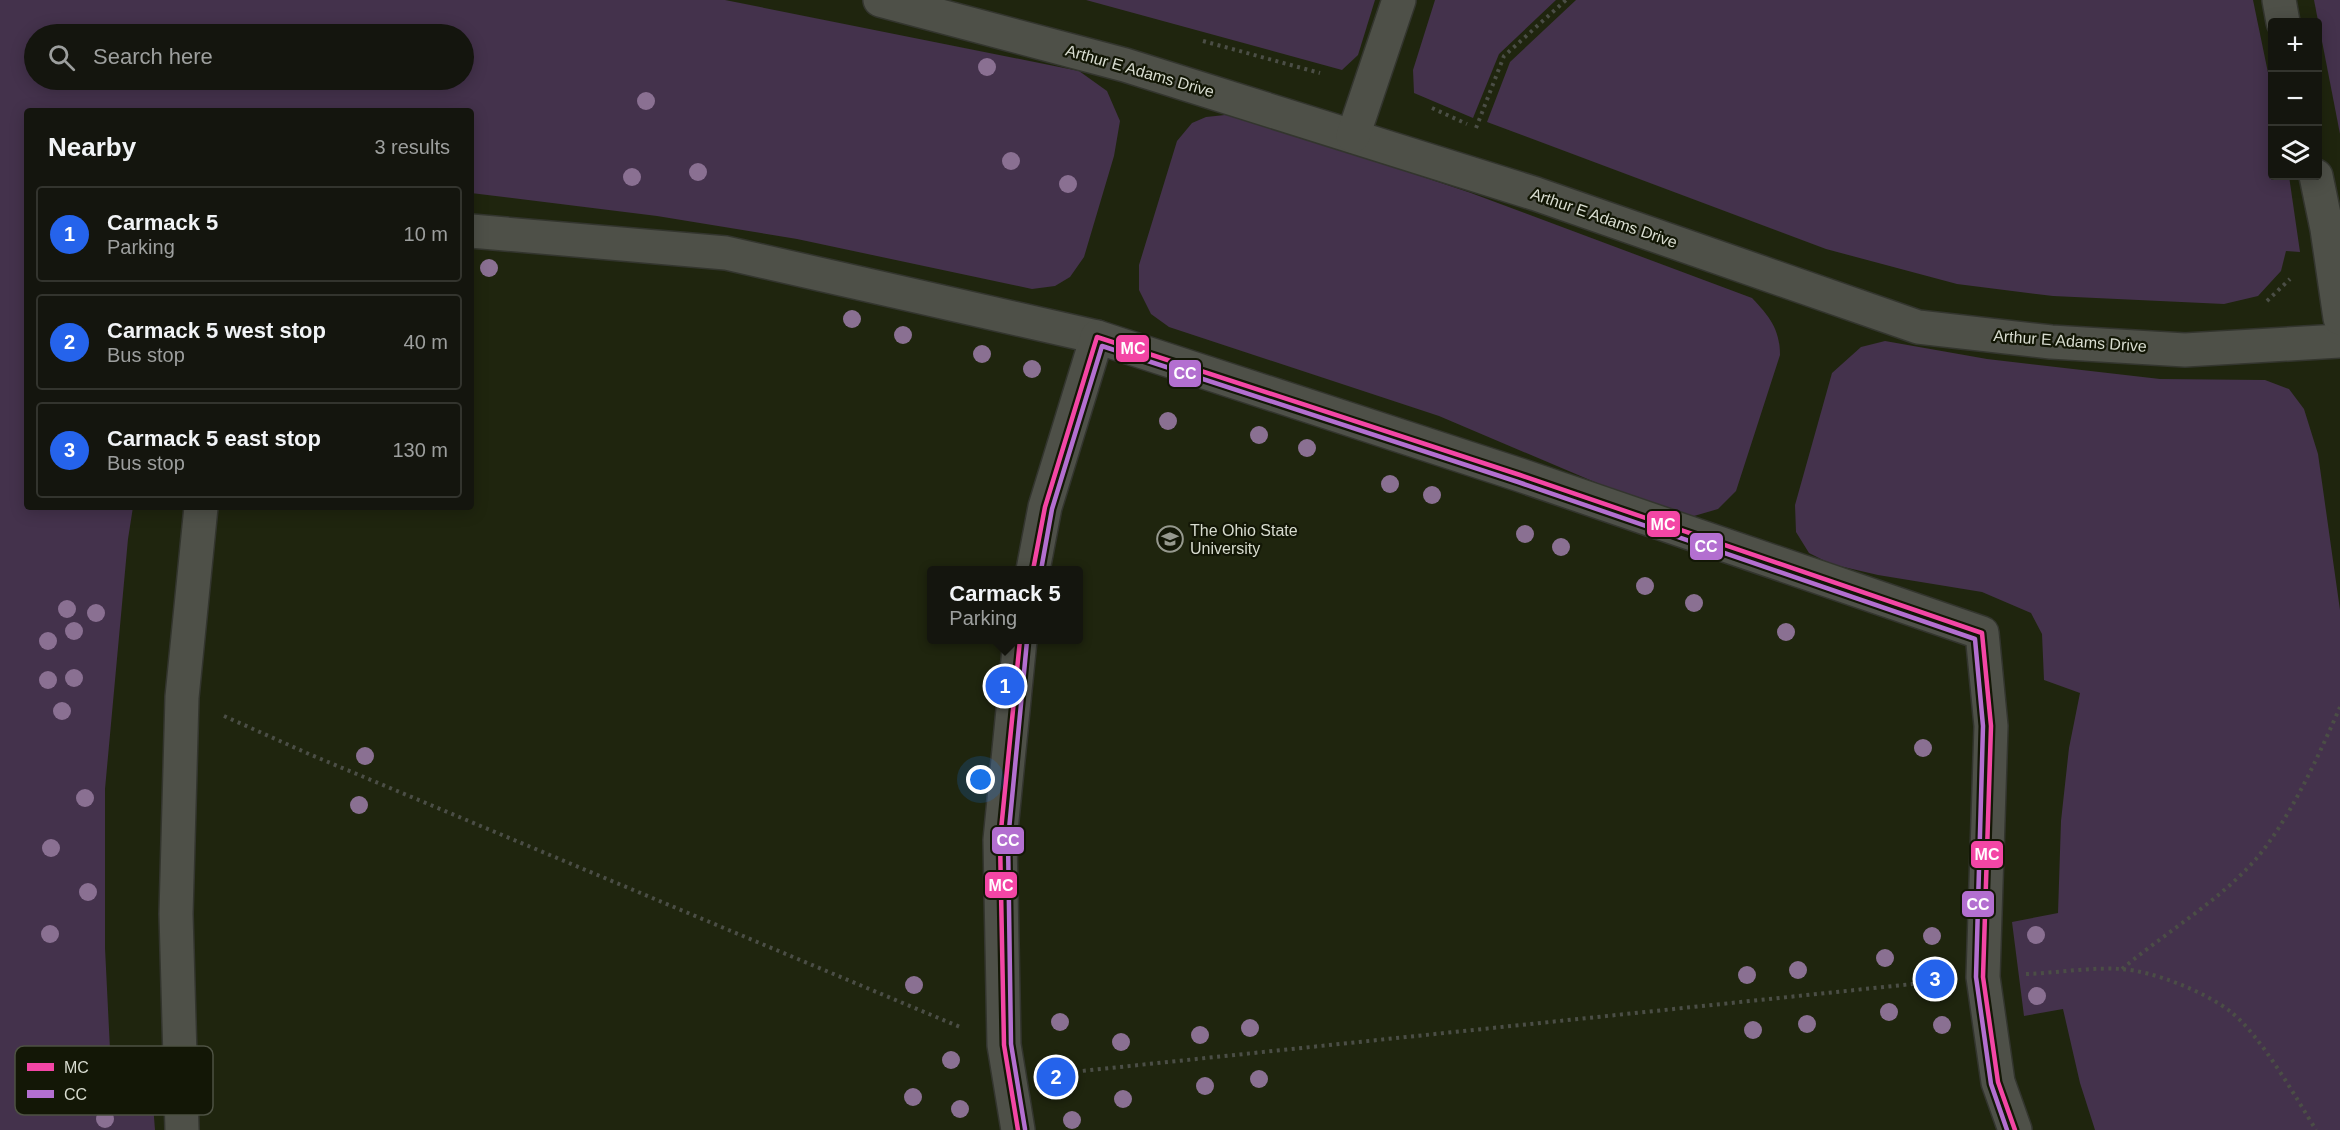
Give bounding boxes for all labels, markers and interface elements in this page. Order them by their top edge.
map controls [2268,18,2322,180]
button: + [2268,18,2322,72]
search box [24,24,474,90]
icon: search [45,41,78,74]
street label: Arthur E Adams Drive [1064,42,1216,100]
text: Search here [93,44,213,69]
button: − [2268,72,2322,126]
button: layers [2268,126,2322,180]
text: Nearby [48,132,136,162]
text: 3 results [374,136,450,158]
street label: Arthur E Adams Drive [1529,185,1680,251]
text: Carmack 5 [107,210,218,235]
text: 1 [64,223,75,245]
text: 10 m [404,223,448,245]
text: Parking [107,236,175,258]
text: Carmack 5 west stop [107,318,326,343]
street label: Arthur E Adams Drive [1993,327,2147,355]
text: 2 [64,331,75,353]
text: 40 m [404,331,448,353]
line badge: MC [1115,334,1150,363]
text: MC [1121,340,1146,357]
text: Bus stop [107,344,185,366]
line badge: CC [1168,359,1202,388]
text: CC [1173,365,1197,382]
text: Carmack 5 east stop [107,426,321,451]
text: 3 [64,439,75,461]
text: 130 m [392,439,448,461]
text: Bus stop [107,452,185,474]
line badge: MC [1646,510,1681,538]
text: MC [1651,516,1676,533]
place label: The Ohio State University [1190,522,1298,557]
school or university icon: The Ohio State University [1155,524,1185,554]
line badge: CC [1689,532,1724,561]
text: CC [1694,538,1718,555]
popup [927,566,1083,644]
text: Carmack 5 [949,581,1061,606]
text: Parking [949,607,1017,629]
pin: 1 [986,664,1024,708]
your location [966,765,995,794]
line badge: CC [991,826,1025,855]
text: CC [996,832,1020,849]
line badge: MC [1970,840,2004,869]
text: MC [1975,846,2000,863]
line badge: MC [984,871,1018,899]
text: MC [989,877,1014,894]
line badge: CC [1961,890,1995,918]
text: CC [1966,896,1990,913]
pin: 3 [1916,956,1954,1002]
legend [15,1046,213,1115]
pin: 2 [1036,1054,1076,1100]
text: MC [64,1059,89,1076]
text: CC [64,1086,87,1103]

